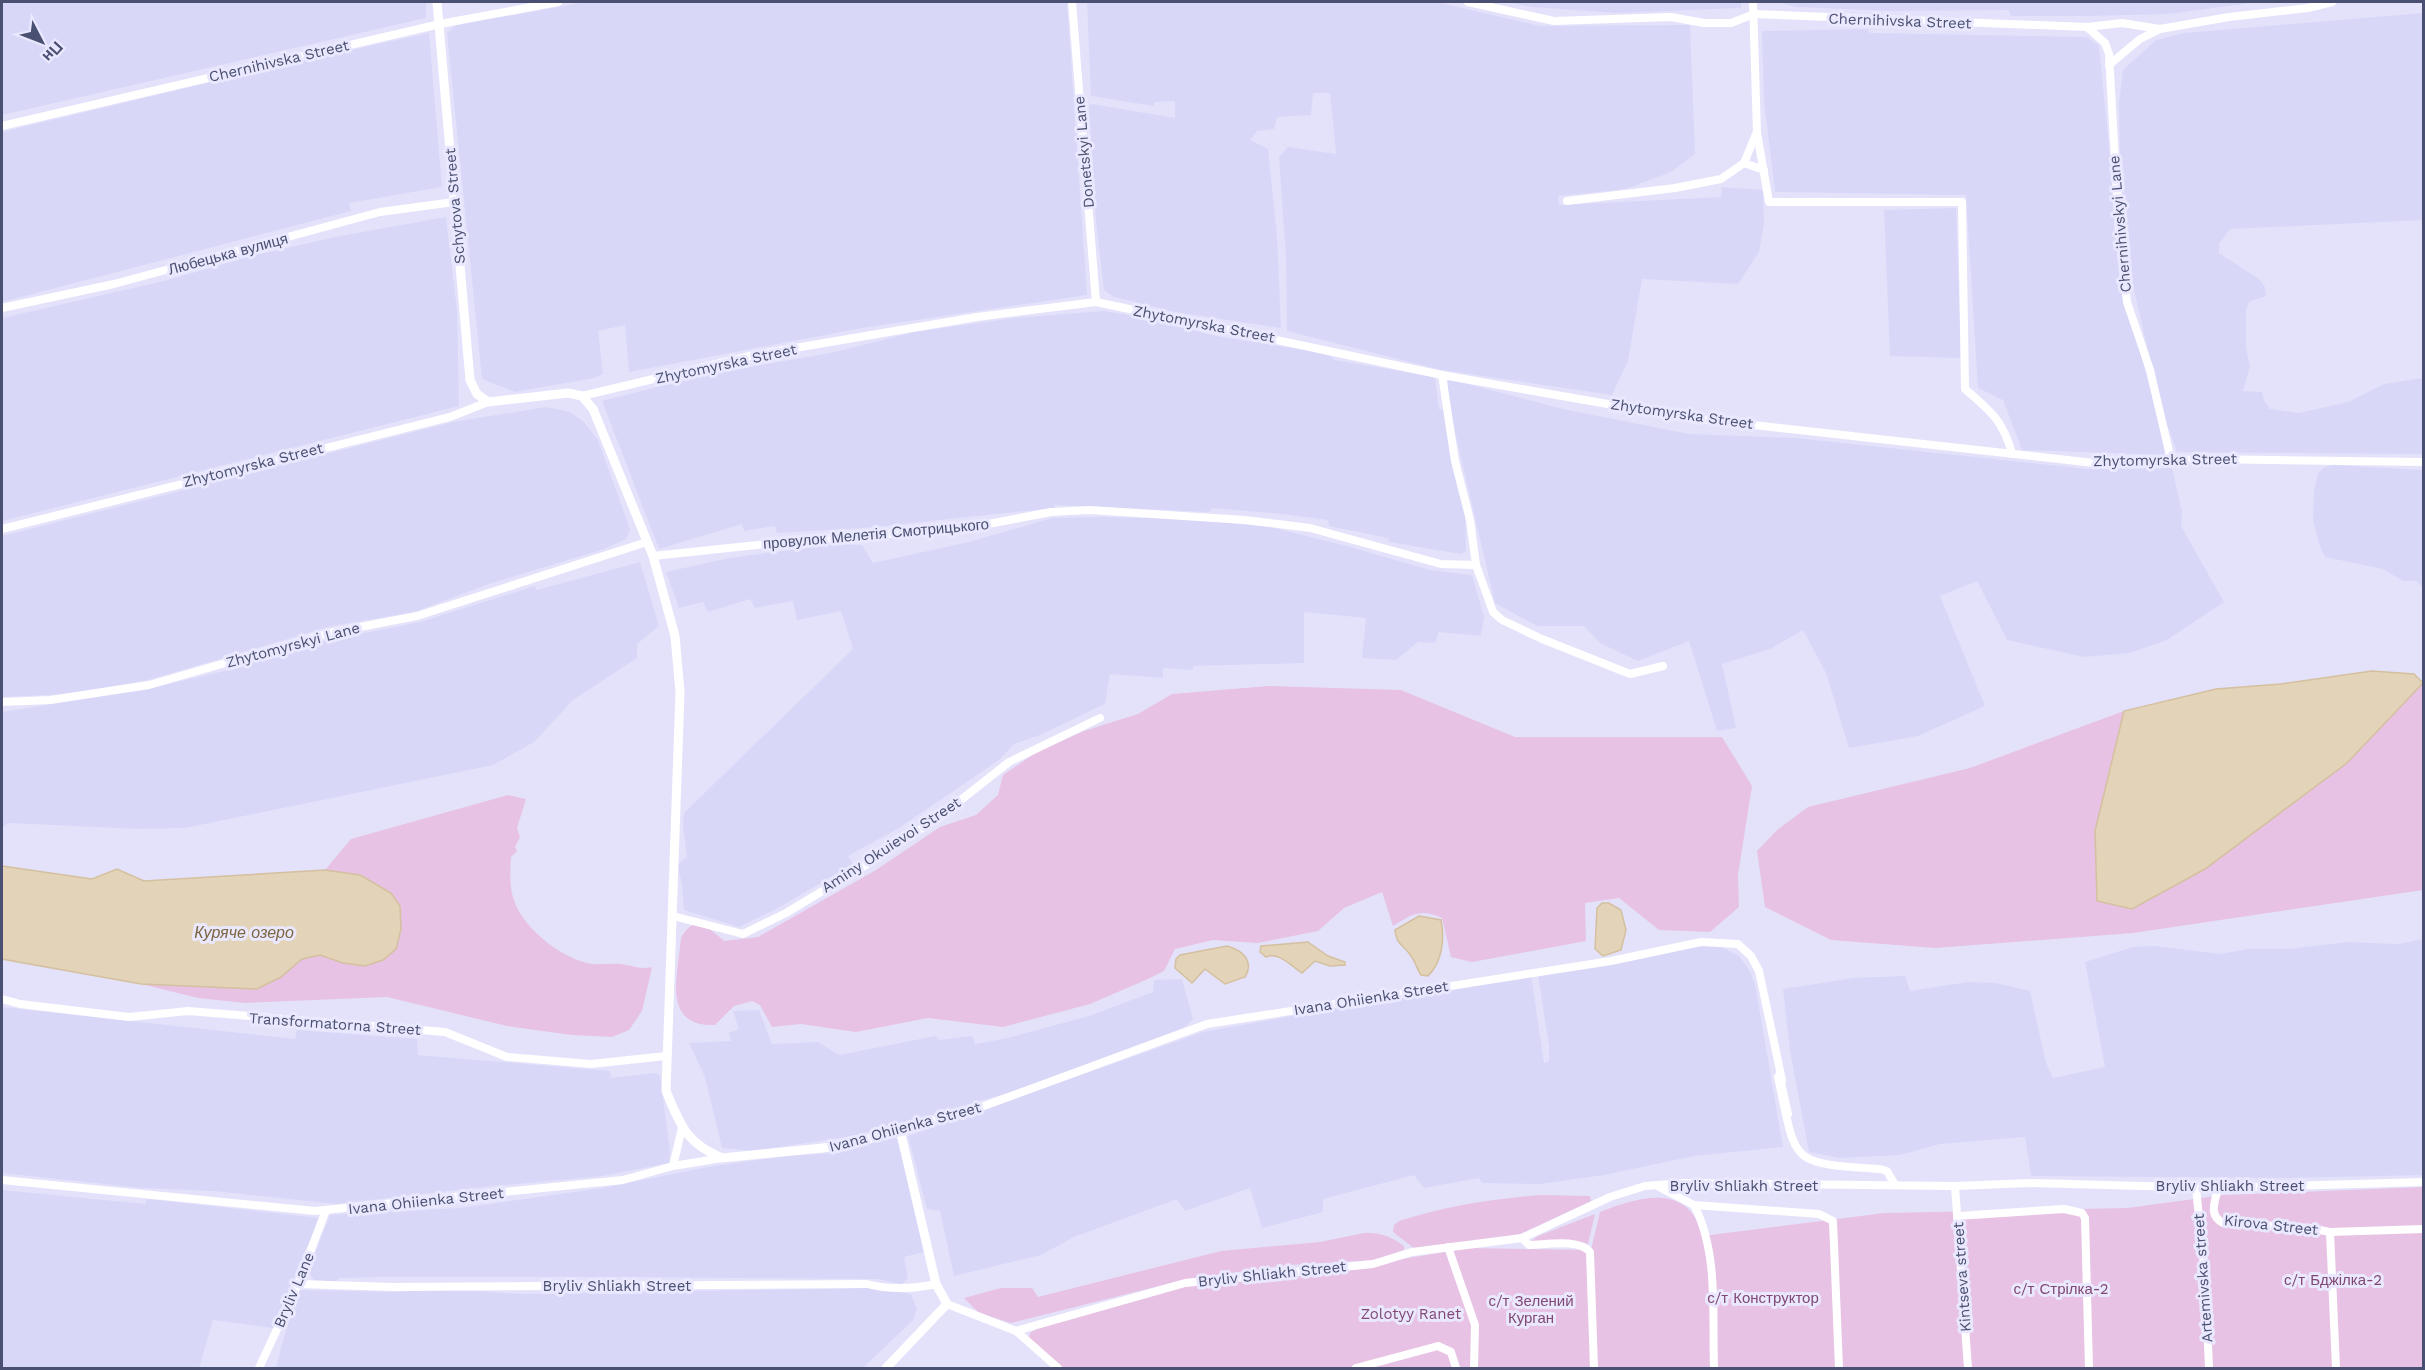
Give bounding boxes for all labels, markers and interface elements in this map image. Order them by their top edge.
street label: Chernihivska Street [1828,10,1973,33]
north arrow [12,12,72,72]
street label: Chernihivska Street [207,36,351,86]
text: Пн [39,37,67,66]
street label: Donetskyi Lane [1070,95,1098,209]
street label: Schytova Street [441,147,469,265]
street label: Chernihivskyi Lane [2105,155,2135,293]
street label: Любецька вулиця [166,229,290,279]
street label: Zhytomyrska Street [1132,301,1277,347]
street label: Zhytomyrska Street [654,340,799,388]
street label: Zhytomyrska Street [1610,395,1755,433]
street label: Zhytomyrska Street [181,439,326,491]
street label: Zhytomyrska Street [2093,450,2238,470]
street label: провулок Мелетія Смотрицького [762,515,990,553]
street label: Zhytomyrskyi Lane [224,618,362,672]
street label: Aminy Okuievoi Street [818,793,964,897]
water label: Куряче озеро [194,923,294,942]
street label: Ivana Ohiienka Street [1292,977,1450,1019]
street label: Transformatorna Street [249,1009,422,1039]
street label: Ivana Ohiienka Street [827,1098,983,1156]
street label: Bryliv Shliakh Street [1670,1177,1819,1195]
street label: Bryliv Shliakh Street [2156,1177,2305,1195]
street label: Ivana Ohiienka Street [347,1184,505,1218]
street label: Kirova Street [2223,1211,2320,1239]
street label: Artemivska street [2189,1212,2216,1343]
street label: Kintseva street [1949,1221,1975,1332]
street label: Bryliv Lane [270,1250,318,1330]
street label: Bryliv Shliakh Street [1197,1257,1348,1291]
park label: с/т Бджілка-2 [2284,1271,2382,1289]
street label: Bryliv Shliakh Street [543,1277,692,1295]
park label: с/т Стрілка-2 [2013,1280,2109,1298]
park label: с/т Конструктор [1707,1289,1819,1307]
park label: с/т Зелений Курган [1488,1292,1574,1327]
park label: Zolotyy Ranet [1361,1305,1462,1323]

